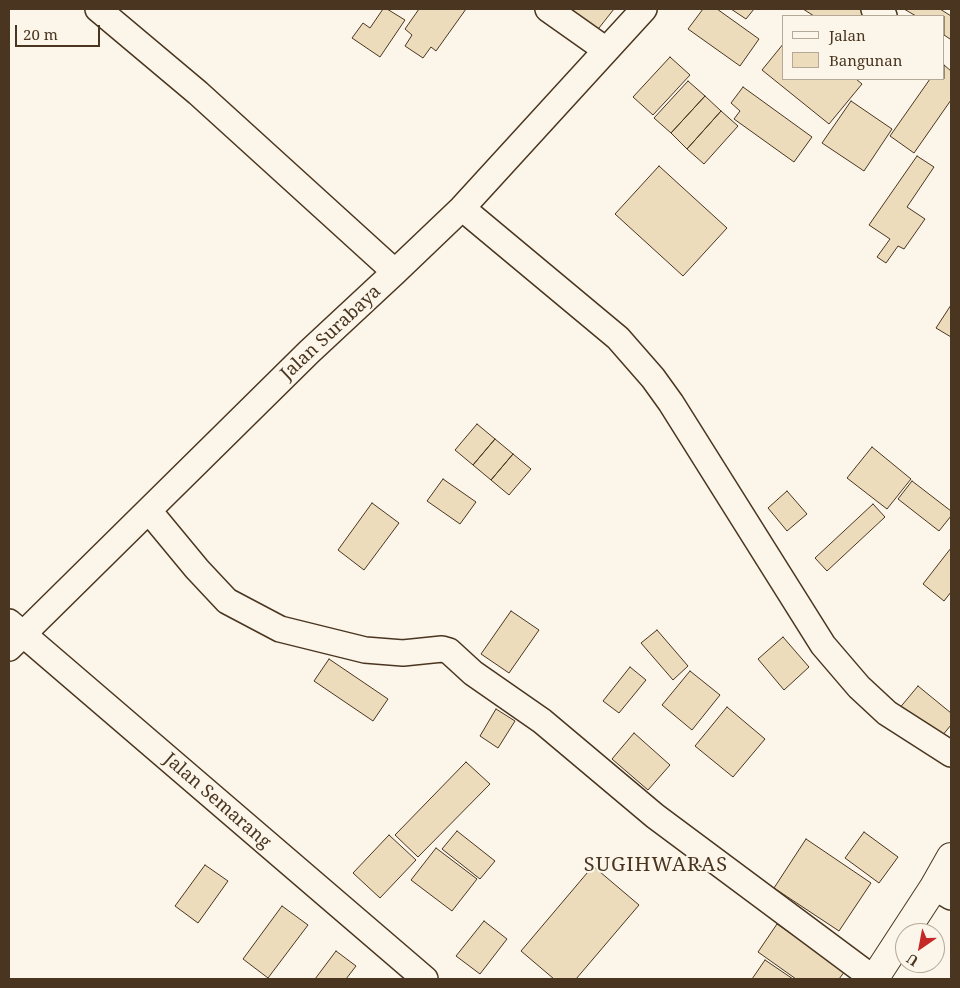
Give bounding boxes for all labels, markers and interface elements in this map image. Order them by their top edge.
scale bar [18,15,102,47]
legend [782,15,945,80]
text: 20 m [23,24,58,44]
text: Jalan [829,25,866,45]
text: Bangunan [829,50,902,70]
street label: Jalan Surabaya [276,281,386,385]
street label: Jalan Semarang [159,749,275,853]
district label: SUGIHWARAS [583,853,729,877]
north arrow [895,923,945,973]
text: U [903,949,922,971]

